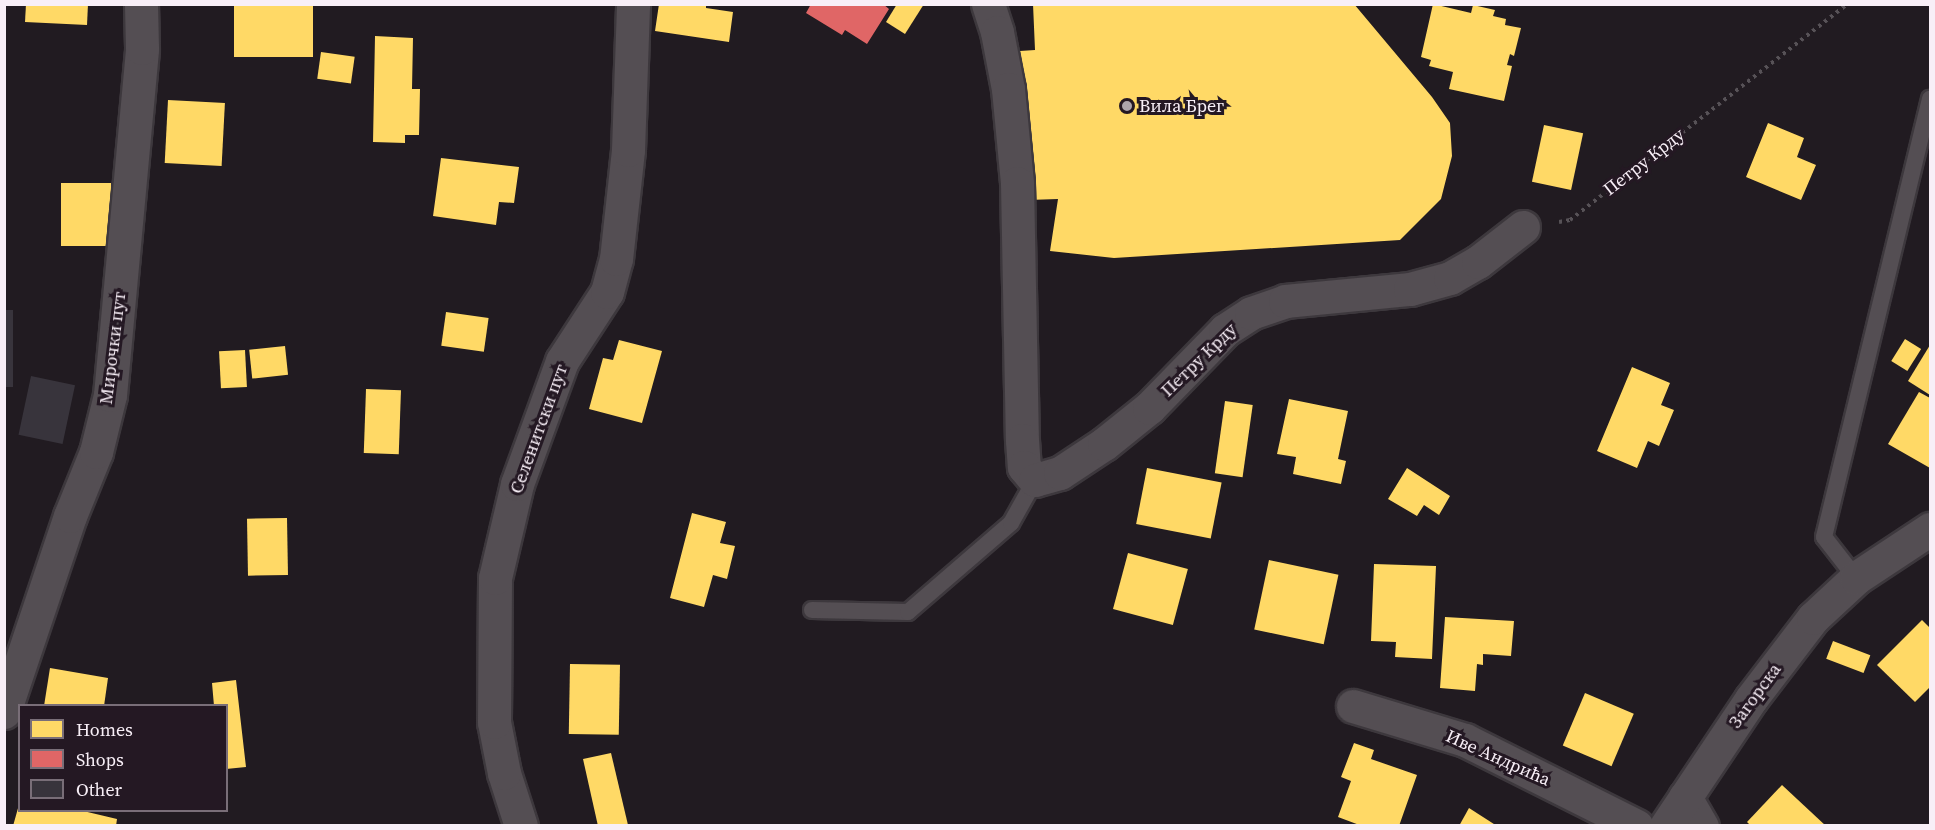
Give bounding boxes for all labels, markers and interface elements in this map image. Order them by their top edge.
place label: Вила Брег [1139,95,1224,117]
marker: Вила Брег [1120,99,1134,113]
street label: Петру Крду [1599,124,1689,200]
street label: Мирочки пут [95,290,131,406]
street label: Петру Крду [1157,319,1241,401]
street label: Селенитски пут [506,361,572,497]
street label: Загорска [1724,659,1786,733]
legend [18,704,228,812]
text: Homes [76,717,133,742]
street label: Иве Андрића [1442,725,1554,791]
text: Shops [76,747,124,772]
text: Other [76,777,122,802]

